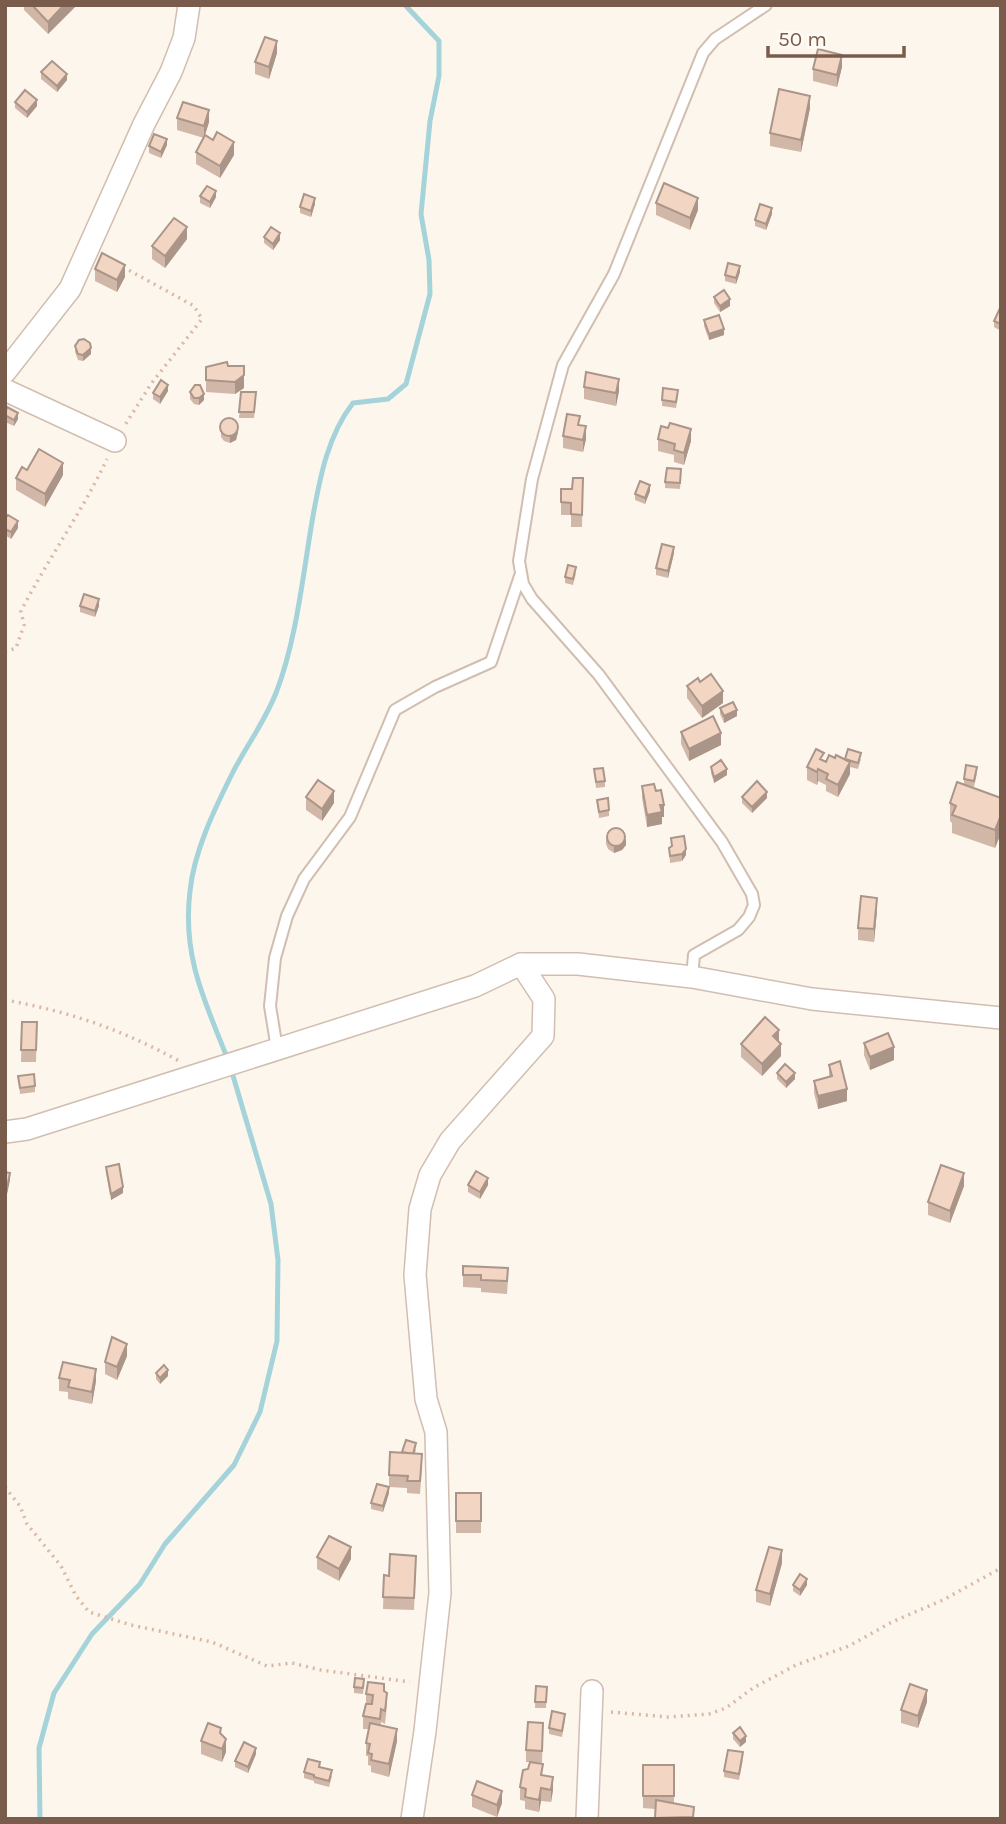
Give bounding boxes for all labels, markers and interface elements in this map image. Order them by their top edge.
scale bar [768,14,904,58]
text: 50 m [778,27,827,51]

